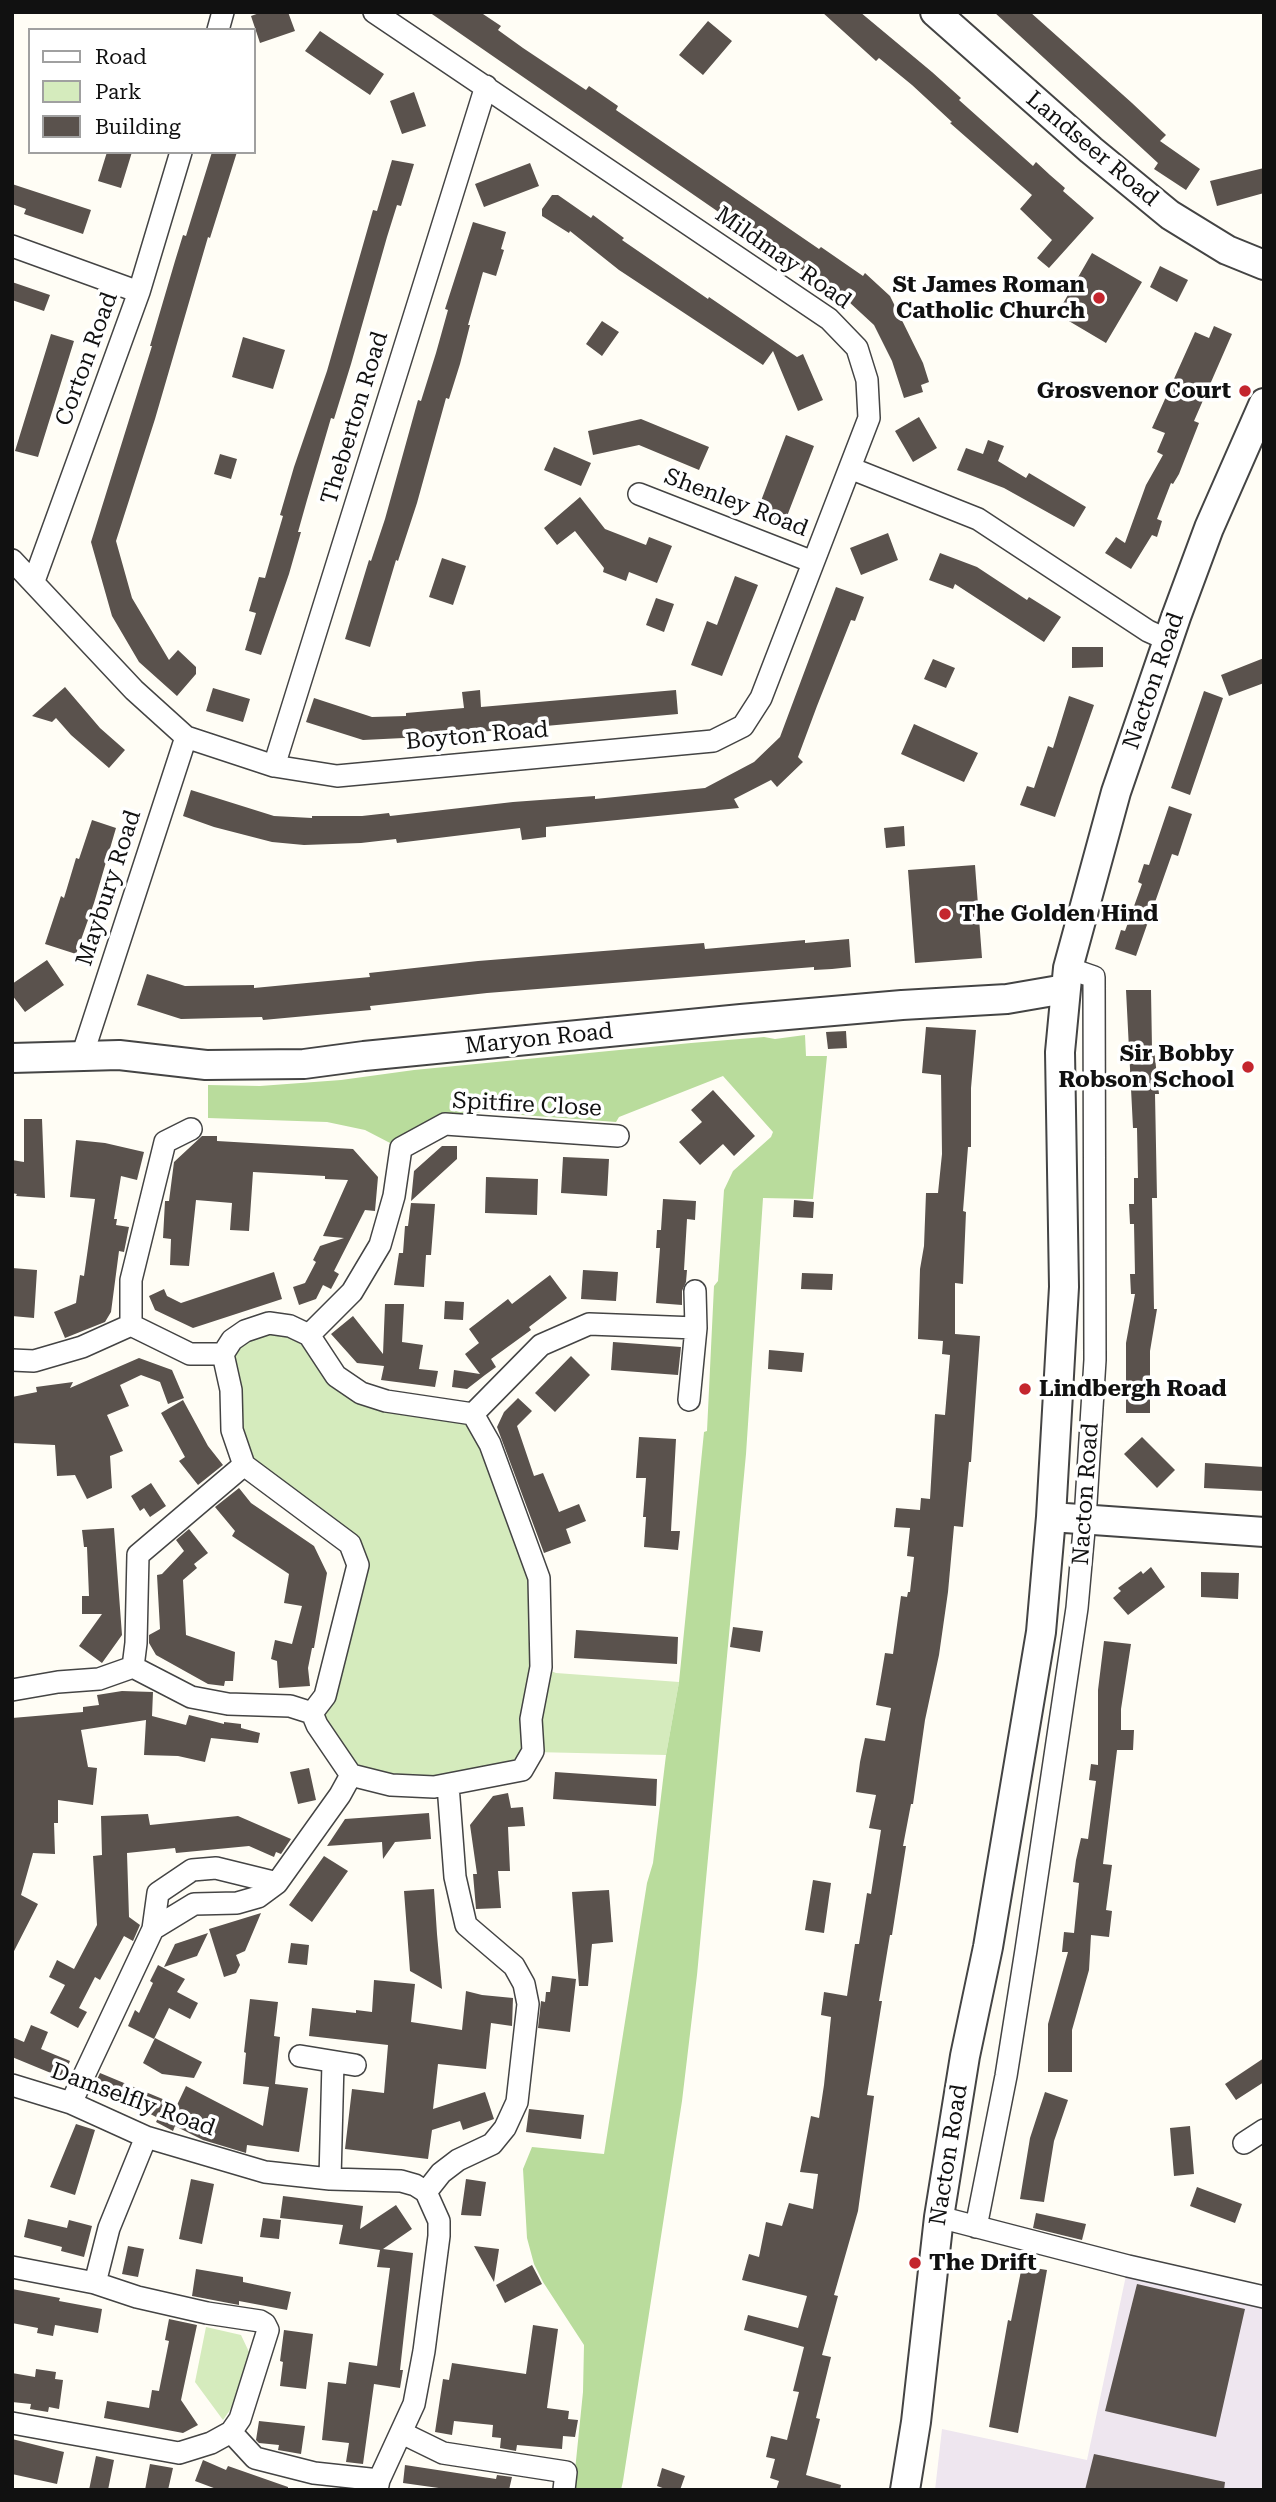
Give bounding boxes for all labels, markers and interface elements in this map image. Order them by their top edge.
legend [28,28,256,154]
text: Road [95,45,147,69]
text: Park [95,80,141,104]
street label: Landseer Road [1020,86,1164,212]
text: Building [95,115,181,139]
street label: Mildmay Road [710,201,856,315]
place label: St James Roman Catholic Church [892,271,1085,325]
street label: Corton Road [50,288,124,430]
marker: St James Roman Catholic Church [1091,290,1107,306]
street label: Theberton Road [316,328,394,508]
place label: Grosvenor Court [1037,377,1231,405]
marker: Grosvenor Court [1237,383,1253,399]
street label: Shenley Road [660,463,812,543]
street label: Nacton Road [1118,609,1190,753]
street label: Boyton Road [405,716,549,756]
street label: Maybury Road [71,807,147,969]
place label: The Golden Hind [959,900,1158,928]
marker: The Golden Hind [937,906,953,922]
street label: Maryon Road [464,1018,614,1060]
place label: Sir Bobby Robson School [1058,1040,1234,1094]
marker: Sir Bobby Robson School [1240,1059,1256,1075]
street label: Spitfire Close [452,1087,602,1123]
place label: Lindbergh Road [1039,1375,1227,1403]
marker: Lindbergh Road [1017,1381,1033,1397]
street label: Nacton Road [1067,1422,1105,1566]
street label: Damselfly Road [47,2057,219,2143]
street label: Nacton Road [924,2082,974,2228]
place label: The Drift [929,2249,1037,2277]
marker: The Drift [907,2255,923,2271]

